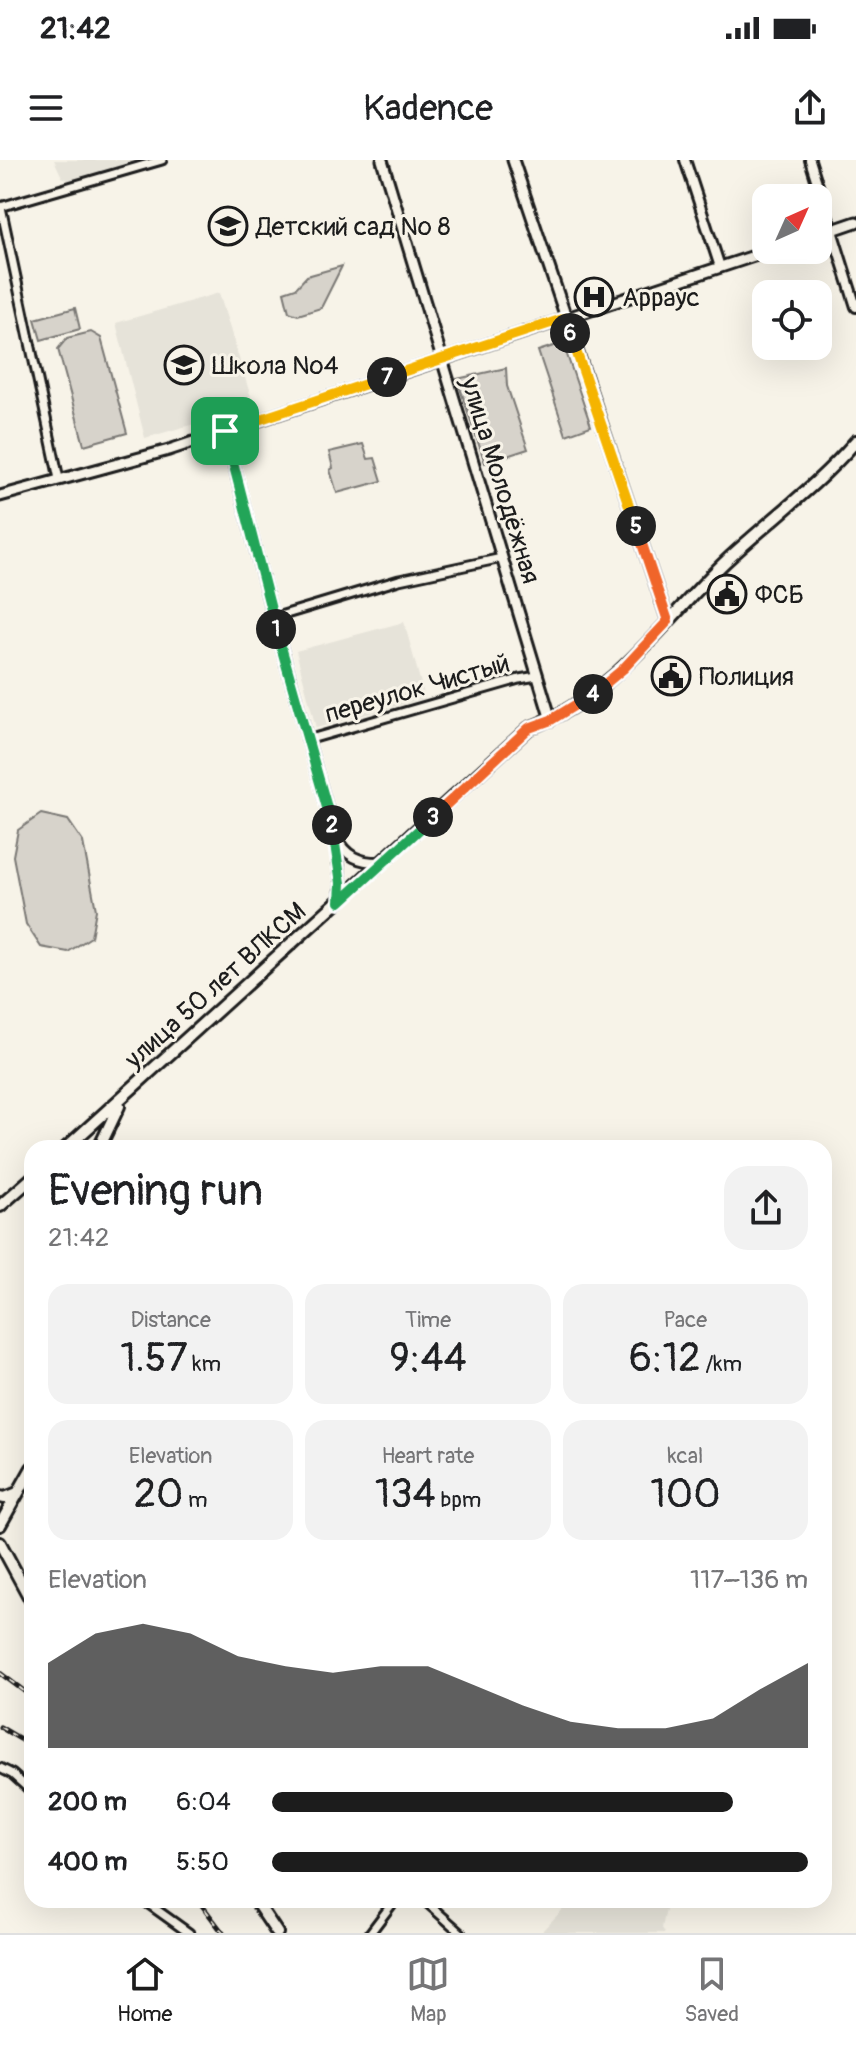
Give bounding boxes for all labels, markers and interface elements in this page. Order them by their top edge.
text: 21:42 [40,10,111,47]
icon: menu [24,86,68,130]
text: Kadence [363,86,493,131]
icon: share [788,86,832,130]
north arrow [752,184,832,264]
map controls [752,184,832,360]
school or university icon: Детский сад № 8 [207,205,249,247]
place label: Детский сад № 8 [255,211,451,243]
hospital icon: Арраус [573,276,615,318]
button: locate [752,280,832,360]
place label: Арраус [622,282,700,314]
pin: 6 [550,313,590,353]
text: 6 [564,319,576,347]
school or university icon: Школа №4 [163,344,205,386]
place label: Школа №4 [212,350,339,382]
pin: 7 [367,357,407,397]
text: 7 [381,363,393,391]
street label: улица Молодёжная [453,372,547,587]
pin [191,397,259,465]
icon: arrive [203,409,247,453]
pin: 5 [616,506,656,546]
text: 5 [630,512,642,540]
public building icon: ФСБ [706,573,748,615]
place label: ФСБ [755,579,804,611]
pin: 1 [256,609,296,649]
text: 1 [272,615,280,643]
street label: переулок Чистый [321,647,514,731]
public building icon: Полиция [650,655,692,697]
place label: Полиция [699,661,794,693]
pin: 4 [573,674,613,714]
text: 4 [587,680,599,708]
pin: 3 [413,797,453,837]
text: 3 [427,803,439,831]
pin: 2 [312,805,352,845]
text: 2 [326,811,338,839]
street label: улица 50 лет ВЛКСМ [118,896,313,1076]
text: Evening run [48,1164,263,1219]
button: share [724,1166,808,1250]
text: 21:42 [48,1222,109,1254]
text: Distance [130,1306,211,1334]
text: Time [405,1306,451,1334]
text: Pace [664,1306,707,1334]
text: 1.57 [120,1334,188,1383]
text: 9:44 [389,1334,467,1383]
text: 6:12 [629,1334,701,1383]
text: km [188,1350,221,1378]
text: /km [701,1350,742,1378]
text: Elevation [129,1442,213,1470]
text: Heart rate [382,1442,474,1470]
text: kcal [667,1442,703,1470]
text: 20 [134,1470,183,1519]
text: 134 [375,1470,436,1519]
text: 100 [650,1470,720,1519]
text: m [183,1486,208,1514]
text: bpm [436,1486,481,1514]
text: Elevation [48,1564,147,1596]
text: 117–136 m [690,1564,808,1596]
text: 200 m [48,1786,127,1818]
text: 6:04 [176,1786,231,1818]
text: 400 m [48,1846,127,1878]
text: 5:50 [176,1846,229,1878]
tab: Home [117,1952,172,2028]
tab: Map [406,1952,450,2028]
tab: Saved [684,1952,739,2028]

